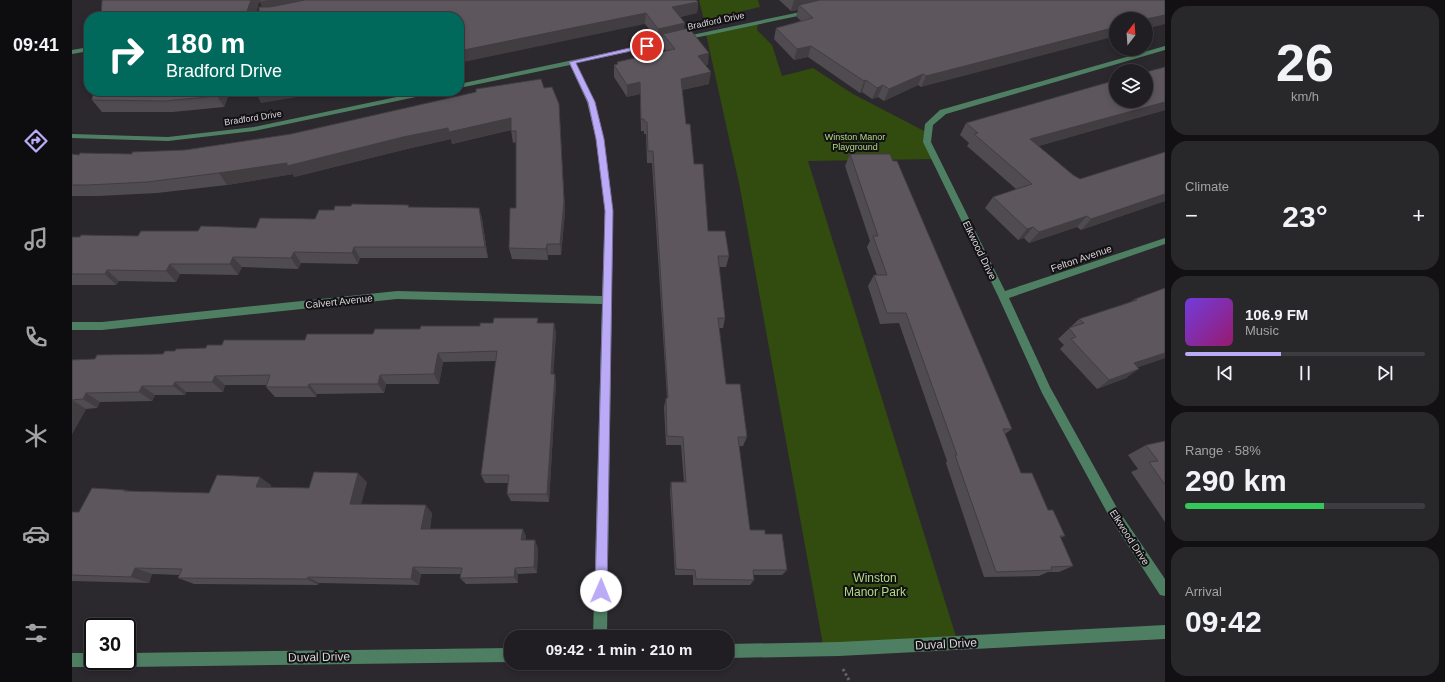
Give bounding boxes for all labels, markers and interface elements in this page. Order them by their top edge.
street label: Bradford Drive [687,10,745,32]
north arrow [1109,12,1153,56]
map controls [1109,12,1153,108]
icon: right [100,28,152,80]
text: 180 m [166,28,245,59]
pin [630,29,664,63]
text: 26 [1276,34,1334,92]
text: 09:41 [13,35,59,55]
icon: arrive [636,35,658,57]
text: Bradford Drive [166,61,282,81]
button: layers [1109,64,1153,108]
text: km/h [1291,89,1319,104]
street label: Bradford Drive [224,109,282,127]
icon: directions [22,127,50,155]
park label: Winston Manor Playground [825,132,885,152]
text: Climate [1185,179,1229,194]
text: 23° [1282,200,1328,233]
text: − [1185,203,1198,228]
text: + [1412,203,1425,228]
street label: Elkwood Drive [961,219,999,282]
icon: music [22,225,50,253]
street label: Felton Avenue [1049,243,1114,274]
street label: Calvert Avenue [305,292,374,311]
text: 106.9 FM [1245,306,1308,323]
icon: phone [22,323,50,351]
text: Music [1245,323,1279,338]
icon: previous [1214,362,1236,384]
icon: pause [1294,362,1316,384]
icon: next [1374,362,1396,384]
icon: climate [22,422,50,450]
text: Range · 58% [1185,443,1261,458]
text: 290 km [1185,464,1287,497]
street label: Elkwood Drive [1108,507,1152,567]
icon: car [22,520,50,548]
position arrow [580,570,622,612]
park label: Winston Manor Park [844,571,907,599]
text: Arrival [1185,584,1222,599]
text: 09:42 [1185,605,1262,638]
speed limit sign: 30 [84,618,136,670]
icon: filters [22,619,50,647]
street label: Duval Drive [915,635,978,653]
text: 09:42 · 1 min · 210 m [546,641,692,658]
street label: Duval Drive [288,649,350,665]

